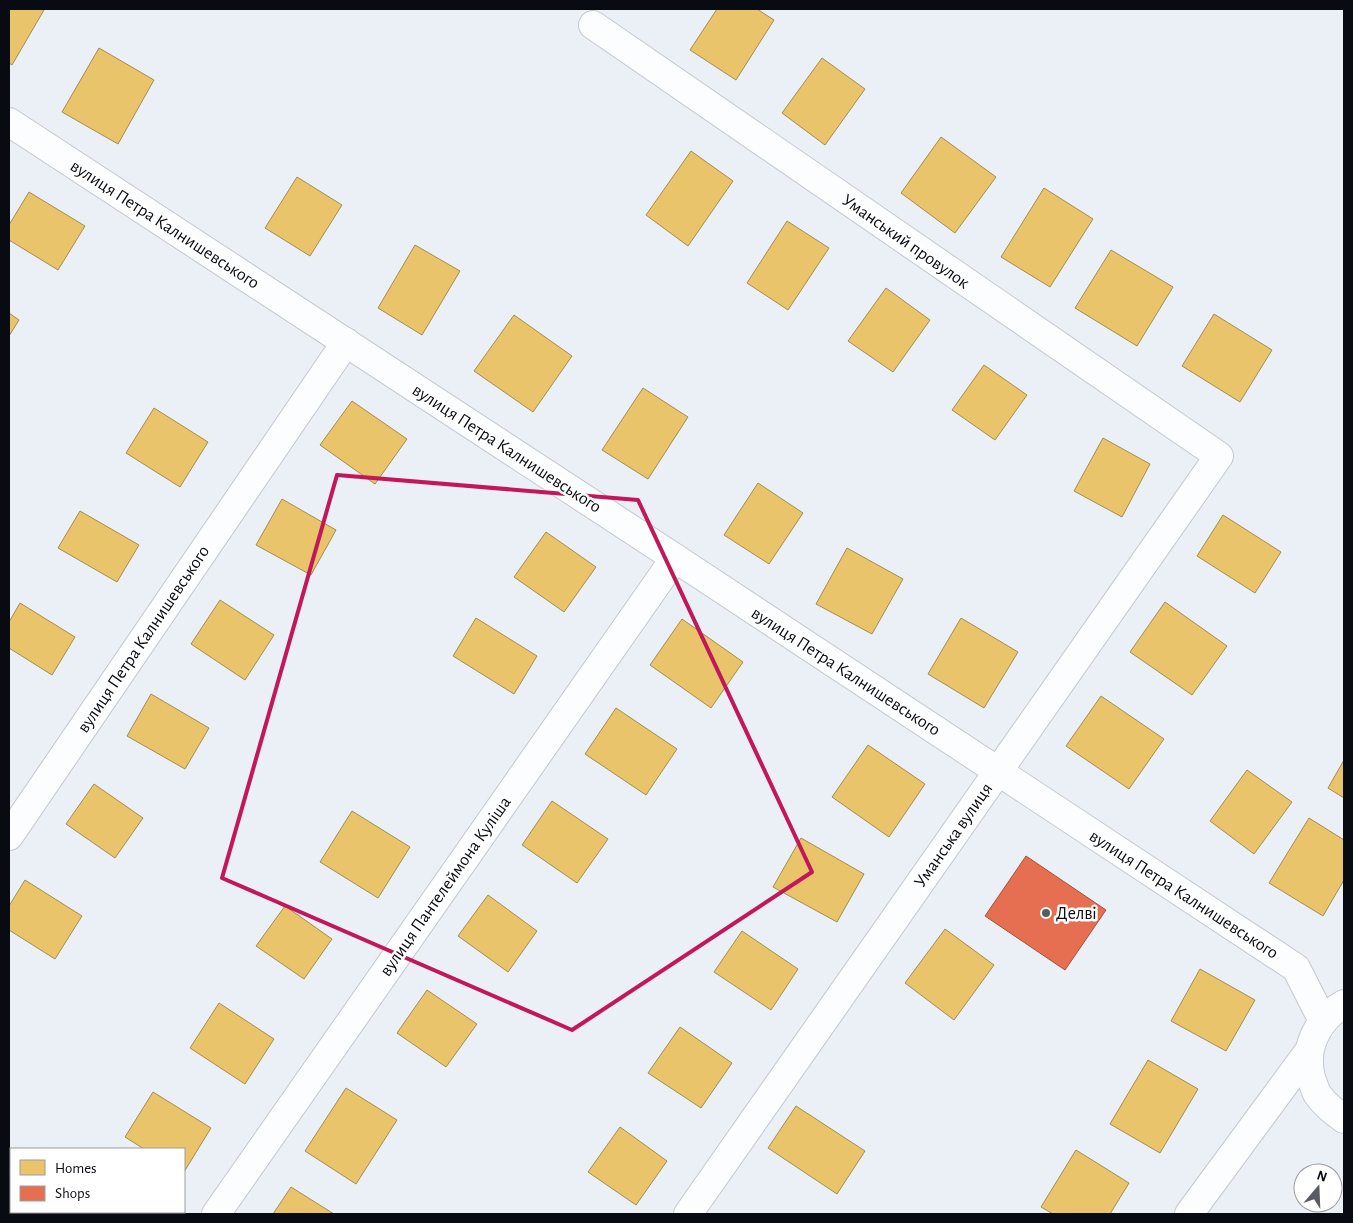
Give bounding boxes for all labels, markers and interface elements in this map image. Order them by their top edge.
street label: вулиця Петра Калнишевського [67,157,262,293]
street label: Уманський провулок [839,191,973,293]
street label: вулиця Петра Калнишевського [409,381,604,517]
street label: вулиця Петра Калнишевського [74,543,213,736]
street label: вулиця Петра Калнишевського [748,604,943,740]
street label: Уманська вулиця [911,780,996,891]
street label: вулиця Пантелеймона Куліша [377,793,515,980]
street label: вулиця Петра Калнишевського [1086,827,1281,963]
place label: Делві [1056,905,1097,923]
marker: Делві [1040,907,1052,919]
legend [10,1148,185,1213]
text: Homes [55,1161,97,1176]
north arrow [1293,1163,1343,1213]
text: N [1315,1168,1329,1185]
text: Shops [55,1186,90,1201]

